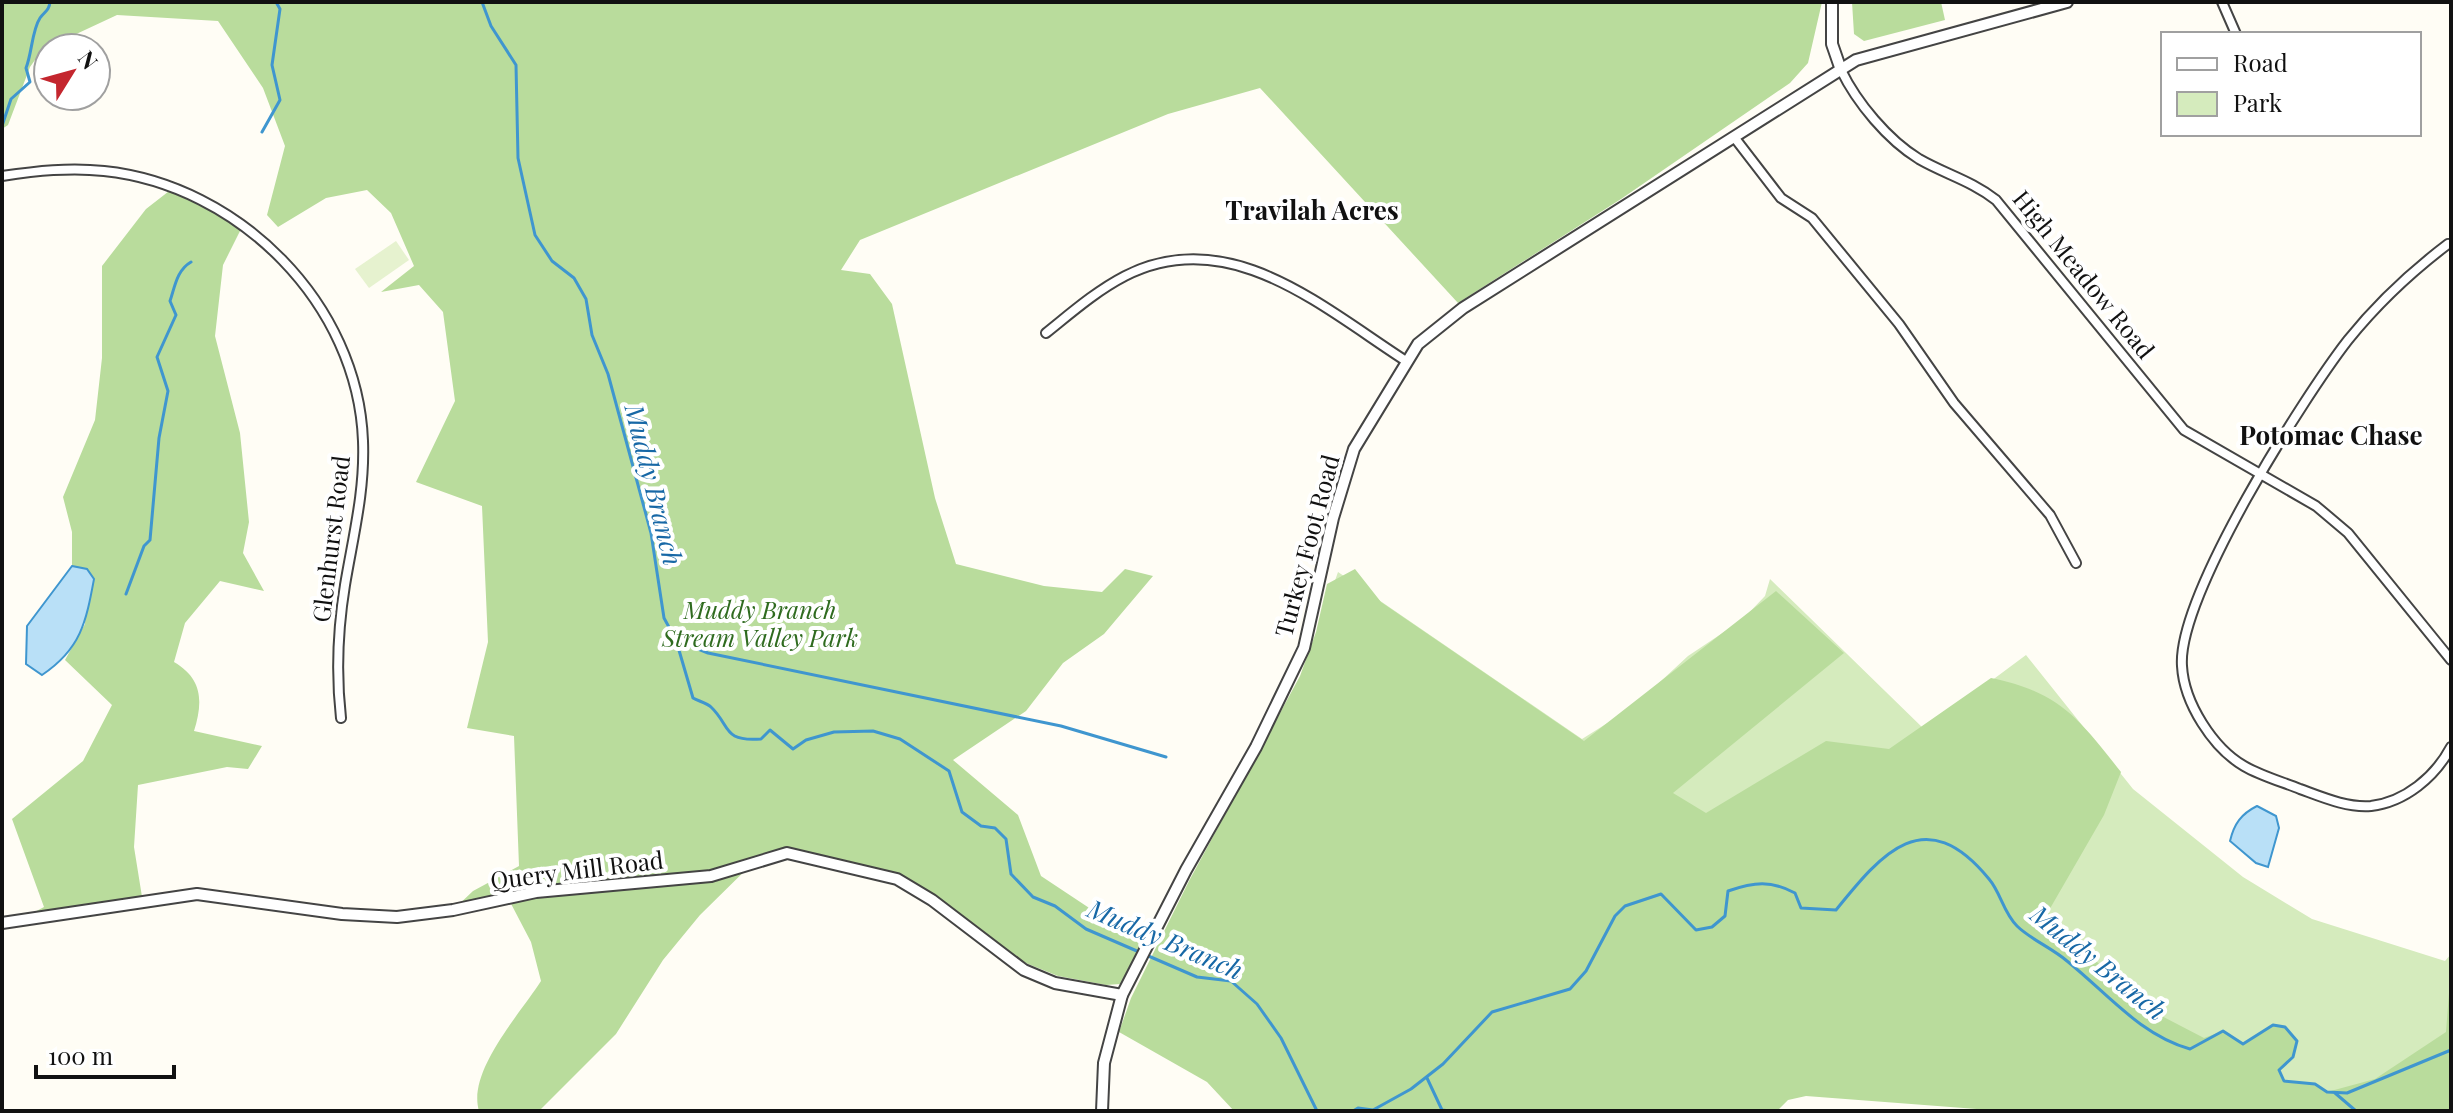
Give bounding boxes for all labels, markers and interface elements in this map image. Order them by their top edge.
north arrow [32,32,112,112]
legend [2161,32,2421,136]
text: N [72,44,106,75]
text: Road [2233,46,2288,78]
text: Park [2233,86,2283,118]
street label: High Meadow Road [2007,183,2162,365]
district label: Travilah Acres [1225,192,1399,227]
water label: Muddy Branch [617,399,691,569]
district label: Potomac Chase [2239,417,2423,452]
street label: Turkey Foot Road [1266,451,1346,640]
street label: Glenhurst Road [304,453,356,624]
park label: Muddy Branch Stream Valley Park [661,593,858,653]
street label: Query Mill Road [488,843,665,896]
water label: Muddy Branch [1082,890,1248,987]
water label: Muddy Branch [2023,896,2174,1027]
scale bar [36,1029,174,1079]
text: 100 m [48,1039,113,1071]

